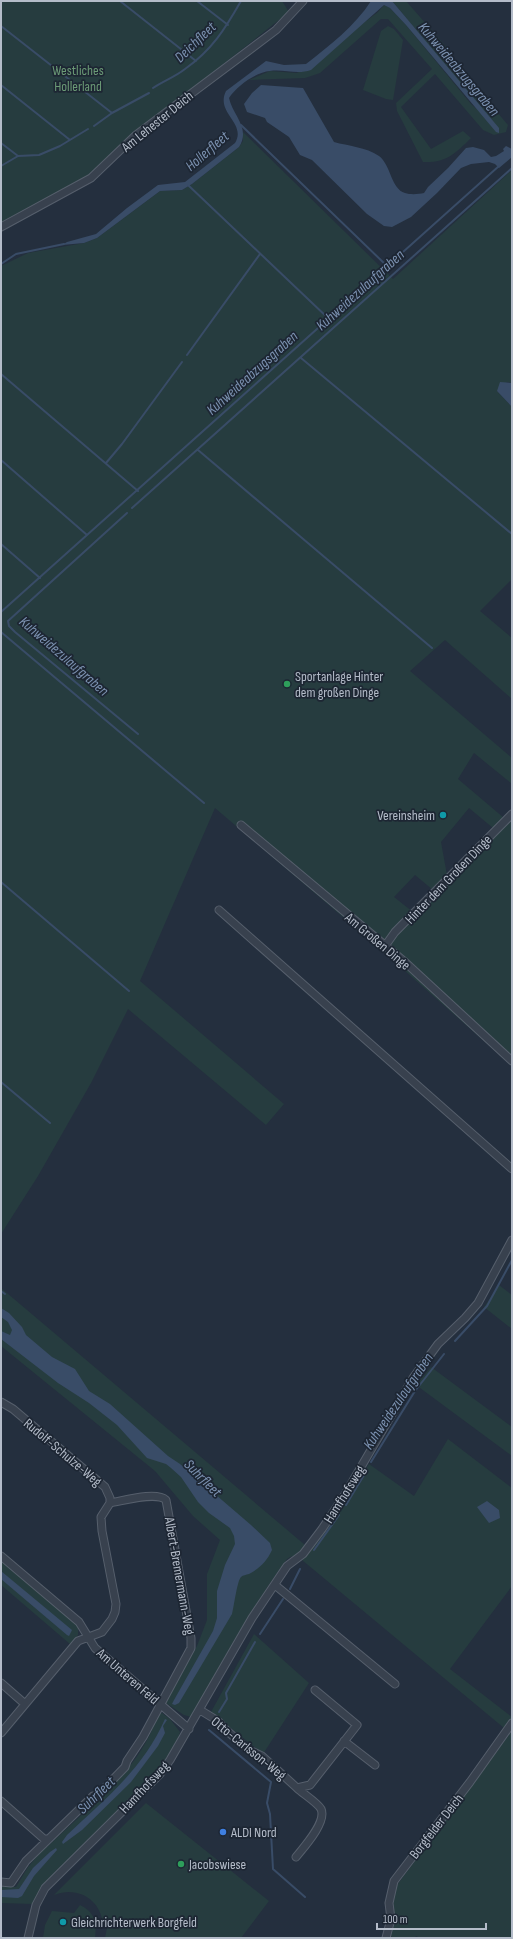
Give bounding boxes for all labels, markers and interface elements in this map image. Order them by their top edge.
water label: Deichfleet [171,18,221,67]
water label: Kuhweideabzugsgraben [414,18,503,120]
park label: Westliches Hollerland [52,62,104,95]
street label: Am Lehester Deich [117,87,197,156]
water label: Hollerfleet [182,127,234,176]
water label: Kuhweidezulaufgraben [312,246,408,335]
water label: Kuhweideabzugsgraben [203,327,302,420]
water label: Kuhweidezulaufgraben [15,612,112,700]
place label: Sportanlage Hinter dem großen Dinge [295,668,383,701]
marker: Sportanlage Hinter dem großen Dinge [282,679,292,689]
place label: Vereinsheim [377,807,435,824]
marker: Vereinsheim [438,810,448,820]
street label: Hinter dem Großen Dinge [401,831,495,928]
street label: Am Großen Dinge [341,908,414,974]
water label: Kuhweidezulaufgraben [359,1349,438,1453]
street label: Rudolf-Schulze-Weg [20,1415,106,1490]
water label: Suhrfleet [180,1455,226,1502]
street label: Hamfhofsweg [320,1462,369,1526]
street label: Albert-Bremermann-Weg [161,1515,198,1637]
street label: Am Unteren Feld [92,1644,162,1708]
street label: Otto-Carlsson-Weg [208,1713,290,1784]
street label: Hamfhofsweg [116,1757,173,1817]
water label: Suhrfleet [73,1772,120,1818]
street label: Borgfelder Deich [406,1790,467,1862]
place label: ALDI Nord [230,1824,277,1841]
marker: ALDI Nord [218,1827,228,1837]
place label: Jacobswiese [188,1856,246,1873]
marker: Jacobswiese [176,1859,186,1869]
scale bar [377,1905,486,1931]
text: 100 m [383,1912,408,1927]
place label: Gleichrichterwerk Borgfeld [71,1914,197,1931]
marker: Gleichrichterwerk Borgfeld [58,1917,68,1927]

